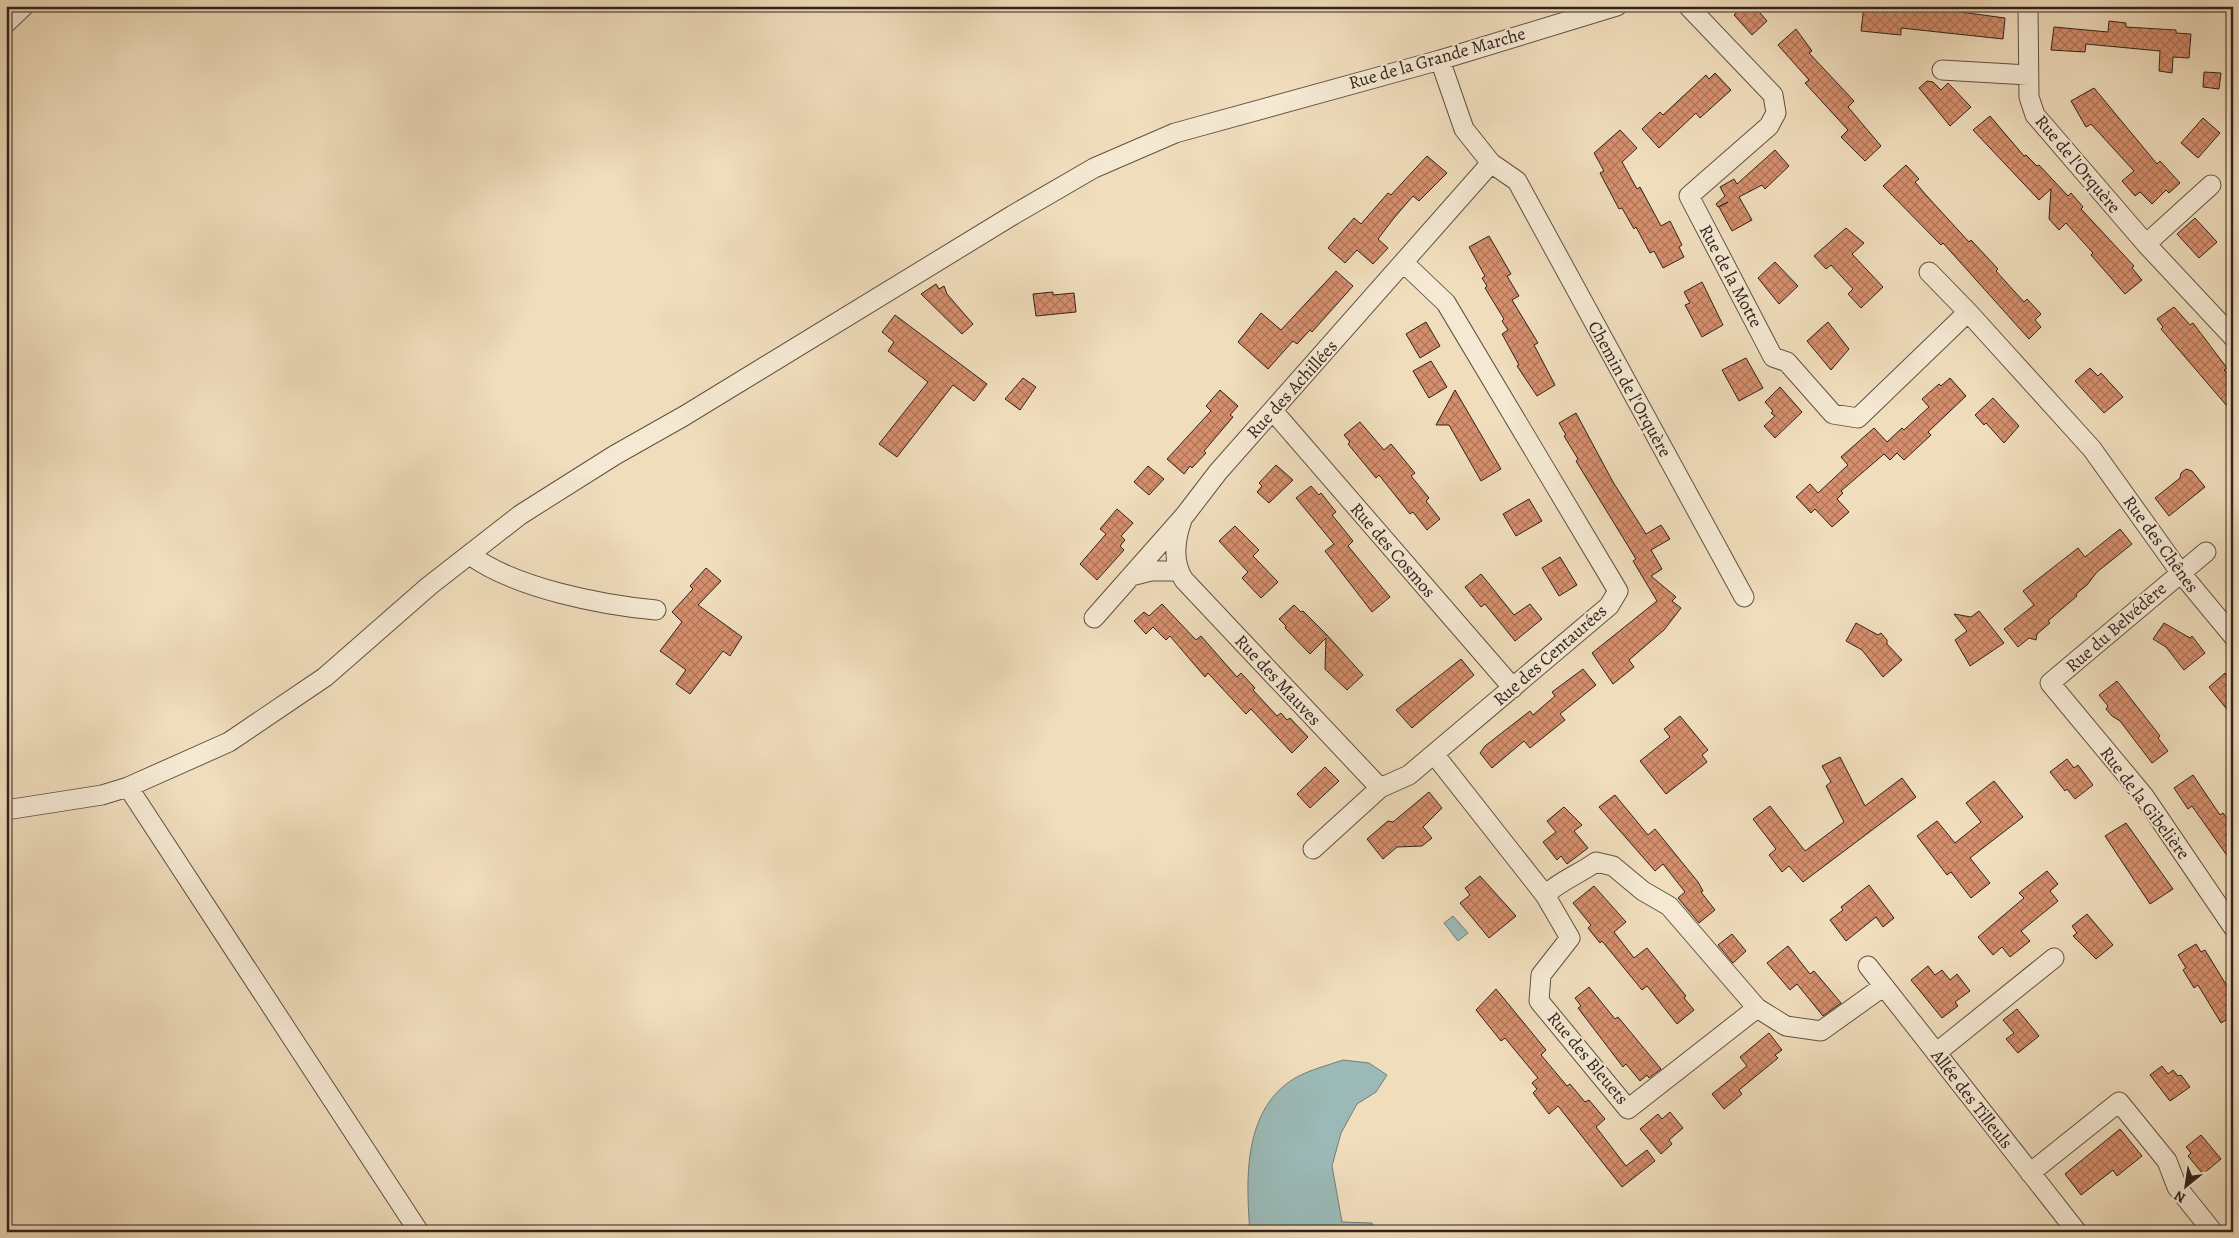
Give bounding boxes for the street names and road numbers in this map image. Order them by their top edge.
street label: Rue de la Grande Marche [1346,21,1528,95]
street label: Rue de l'Orquère [2030,110,2126,218]
street label: Rue de la Motte [1694,220,1768,332]
street label: Chemin de l'Orquère [1583,317,1677,461]
street label: Rue des Achillées [1241,334,1343,444]
street label: Rue des Chênes [2118,491,2204,597]
street label: Rue des Cosmos [1345,497,1441,603]
street label: Rue du Belvédère [2061,577,2171,677]
street label: Rue des Centaurées [1488,599,1612,711]
street label: Rue des Mauves [1229,629,1327,731]
street label: Rue de la Gibelière [2095,742,2195,864]
street label: Rue des Bleuets [1542,1006,1634,1110]
street label: Allée des Tilleuls [1925,1044,2018,1154]

